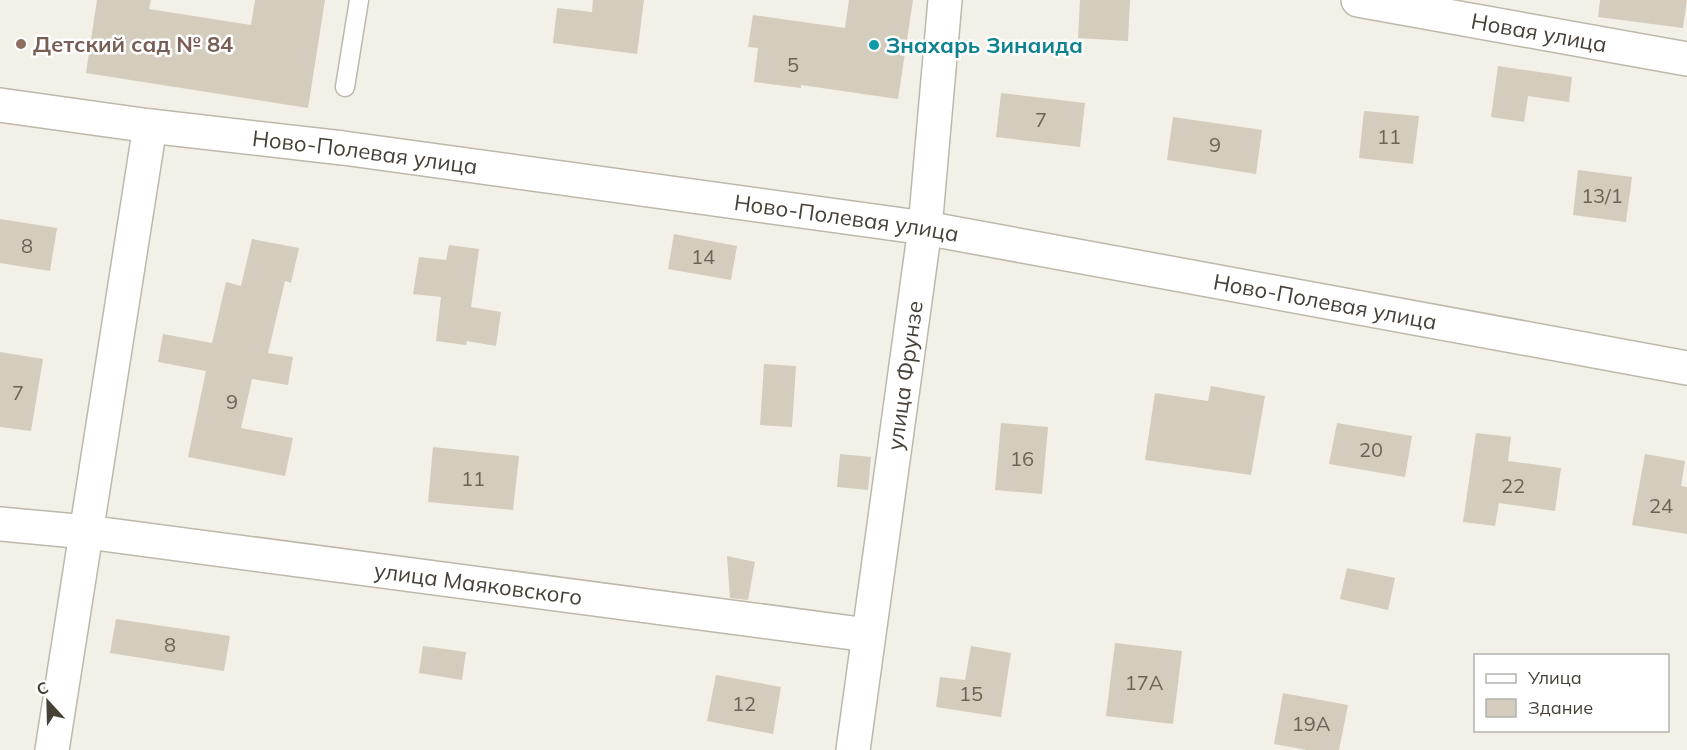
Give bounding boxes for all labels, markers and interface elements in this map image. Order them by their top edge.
street label: Новая улица [1469,7,1609,58]
place label: Детский сад № 84 [33,30,233,58]
place label: Знахарь Зинаида [886,31,1083,59]
marker: Детский сад № 84 [14,37,28,51]
marker: Знахарь Зинаида [867,38,881,52]
house number: 5 [787,52,799,77]
house number: 7 [1035,107,1047,132]
street label: Ново-Полевая улица [251,124,479,180]
house number: 11 [1377,124,1401,149]
house number: 9 [1209,132,1221,157]
house number: 13/1 [1581,183,1623,208]
street label: Ново-Полевая улица [732,188,961,248]
house number: 8 [21,233,33,258]
house number: 14 [691,244,715,269]
street label: Ново-Полевая улица [1211,267,1439,336]
street label: улица Фрунзе [880,299,929,452]
house number: 7 [12,380,24,405]
house number: 9 [226,389,238,414]
house number: 20 [1359,437,1383,462]
house number: 16 [1010,446,1034,471]
house number: 11 [461,466,485,491]
house number: 22 [1501,473,1525,498]
house number: 24 [1649,493,1673,518]
street label: улица Маяковского [373,556,584,611]
house number: 8 [164,632,176,657]
legend [1474,654,1669,732]
text: Улица [1527,666,1582,689]
house number: 17А [1125,670,1164,695]
north arrow [18,672,78,732]
text: С [34,677,51,699]
house number: 15 [959,681,983,706]
house number: 12 [732,691,756,716]
text: Здание [1528,696,1593,719]
house number: 19А [1292,711,1331,736]

